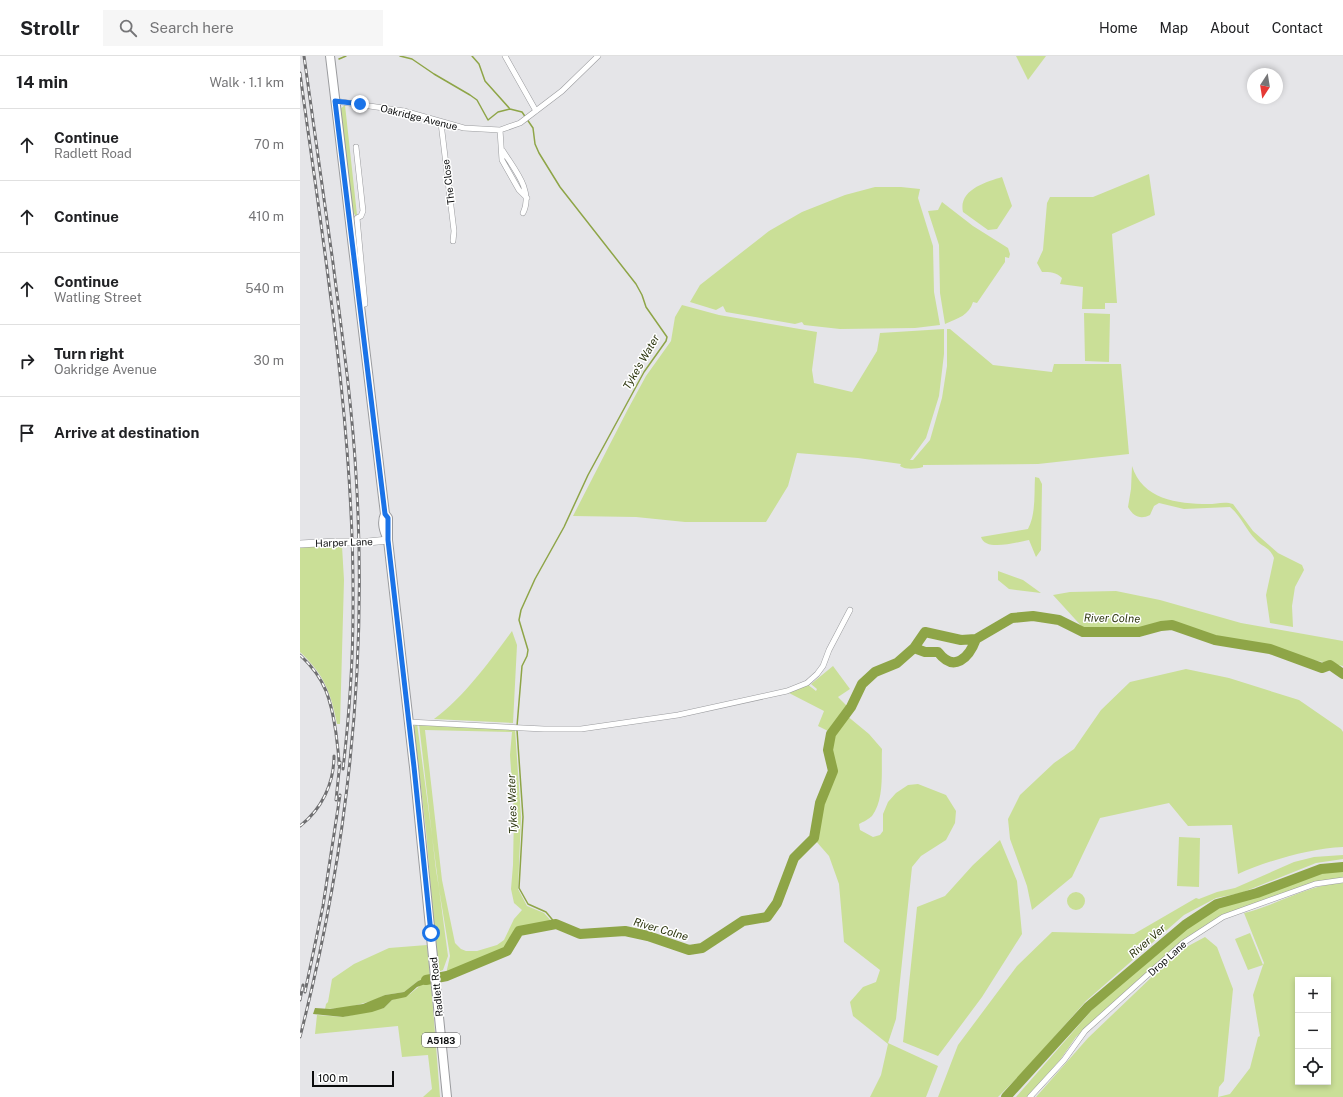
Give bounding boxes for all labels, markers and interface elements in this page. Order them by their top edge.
search box [103,10,383,46]
text: Strollr [20,17,79,39]
icon: search [117,17,139,39]
text: Search here [149,19,234,36]
text: Home [1099,20,1138,36]
text: Map [1160,20,1188,36]
text: About [1210,20,1250,36]
text: Contact [1272,20,1323,36]
north arrow [1247,68,1283,104]
text: 14 min [16,72,68,92]
text: Walk · 1.1 km [209,75,284,90]
route end [351,95,369,113]
street label: Oakridge Avenue [379,102,459,132]
text: Continue [54,129,119,146]
icon: ahead [16,134,38,156]
text: 70 m [254,137,284,152]
text: Radlett Road [54,146,132,161]
street label: The Close [439,158,457,205]
icon: ahead [16,206,38,228]
text: Continue [54,208,119,225]
text: 410 m [248,209,284,224]
text: Continue [54,273,119,290]
icon: ahead [16,278,38,300]
text: 540 m [245,281,284,296]
text: Watling Street [54,290,142,305]
water label: Tyke's Water [621,332,662,391]
text: Turn right [54,345,124,362]
icon: right [16,350,38,372]
text: 30 m [254,353,284,368]
text: Oakridge Avenue [54,362,157,377]
icon: arrive [16,422,38,444]
text: Arrive at destination [54,424,199,441]
street label: Harper Lane [315,535,373,549]
water label: River Colne [1084,612,1140,624]
water label: Tykes Water [505,773,519,834]
water label: River Colne [632,915,690,943]
water label: River Ver [1126,921,1168,960]
route start [422,924,440,942]
street label: Drop Lane [1145,937,1189,978]
street label: Radlett Road [427,957,445,1017]
map controls [1295,977,1331,1085]
button: + [1295,977,1331,1013]
button: − [1295,1013,1331,1049]
road number: A5183 [422,1033,460,1047]
button: locate [1295,1049,1331,1085]
scale bar [312,1069,394,1088]
text: 100 m [318,1072,348,1084]

